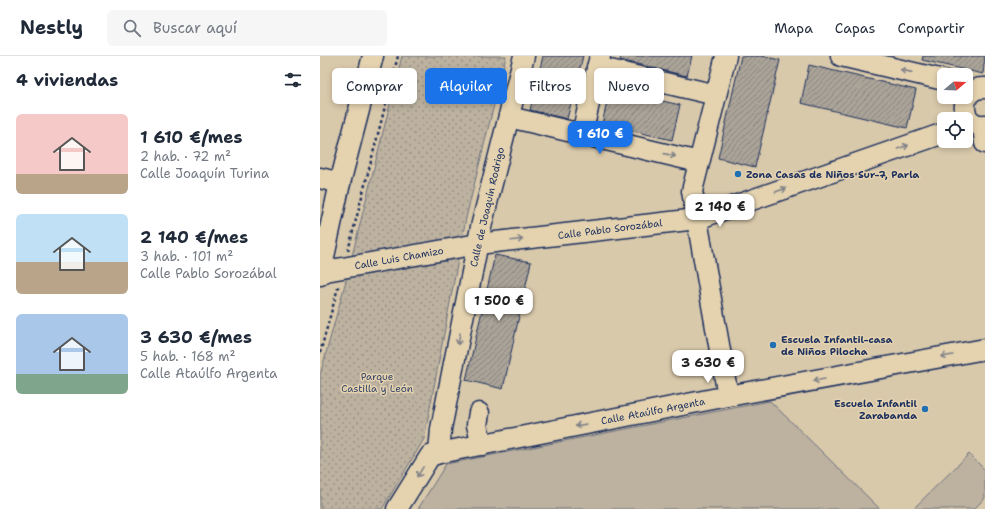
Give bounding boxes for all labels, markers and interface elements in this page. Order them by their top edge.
search box [107,10,387,46]
text: Nestly [20,15,83,40]
icon: search [121,17,143,39]
text: Buscar aquí [153,18,237,38]
text: Mapa [774,19,813,37]
text: Capas [835,19,876,37]
text: Compartir [898,19,965,37]
one-way arrow [900,67,913,75]
chip: Comprar [332,68,417,104]
chip: Alquilar [425,68,507,104]
chip: Filtros [515,68,586,104]
chip: Nuevo [594,68,664,104]
north arrow [937,68,973,104]
map controls [937,68,973,148]
text: 4 viviendas [16,69,118,91]
icon: filters [282,69,304,91]
button: locate [937,112,973,148]
pin: 1 610 € [563,121,637,155]
text: 1 610 € [577,125,623,142]
text: 1 610 €/mes [140,126,242,148]
icon: home [48,130,96,178]
one-way arrow [897,142,909,150]
street label: Calle de Joaquín Rodrigo [467,146,507,268]
text: 2 hab. · 72 m² [140,148,231,165]
one-way arrow [663,152,676,160]
text: Calle Joaquín Turina [140,165,269,182]
place label: Zona Casas de Niños Sur-7, Parla [746,168,920,181]
marker: Zona Casas de Niños Sur-7, Parla [733,169,743,179]
one-way arrow [774,185,786,193]
pin: 2 140 € [683,194,757,228]
text: 2 140 € [695,198,745,215]
street label: Calle Pablo Sorozábal [557,216,663,242]
text: 2 140 €/mes [140,226,248,248]
icon: home [48,230,96,278]
one-way arrow [510,236,523,244]
street label: Calle Luis Chamizo [353,244,445,272]
text: 3 hab. · 101 m² [140,248,233,265]
text: Calle Pablo Sorozábal [140,265,277,282]
pin: 1 500 € [462,288,536,322]
text: 1 500 € [474,292,524,309]
text: 3 630 €/mes [140,326,252,348]
icon: home [48,330,96,378]
one-way arrow [454,333,462,346]
place label: Escuela Infantil-casa de Niños Pilocha [781,333,893,358]
marker: Escuela Infantil-casa de Niños Pilocha [768,340,778,350]
text: 5 hab. · 168 m² [140,348,235,365]
pin: 3 630 € [671,350,745,384]
one-way arrow [941,352,954,360]
text: 3 630 € [681,354,735,371]
text: Calle Ataúlfo Argenta [140,365,277,382]
park label: Parque Castilla y León [341,370,413,395]
one-way arrow [813,376,826,384]
street label: Calle Ataúlfo Argenta [600,394,707,427]
place label: Escuela Infantil Zarabanda [834,397,918,422]
marker: Escuela Infantil Zarabanda [920,404,930,414]
one-way arrow [575,422,588,430]
one-way arrow [415,466,423,478]

